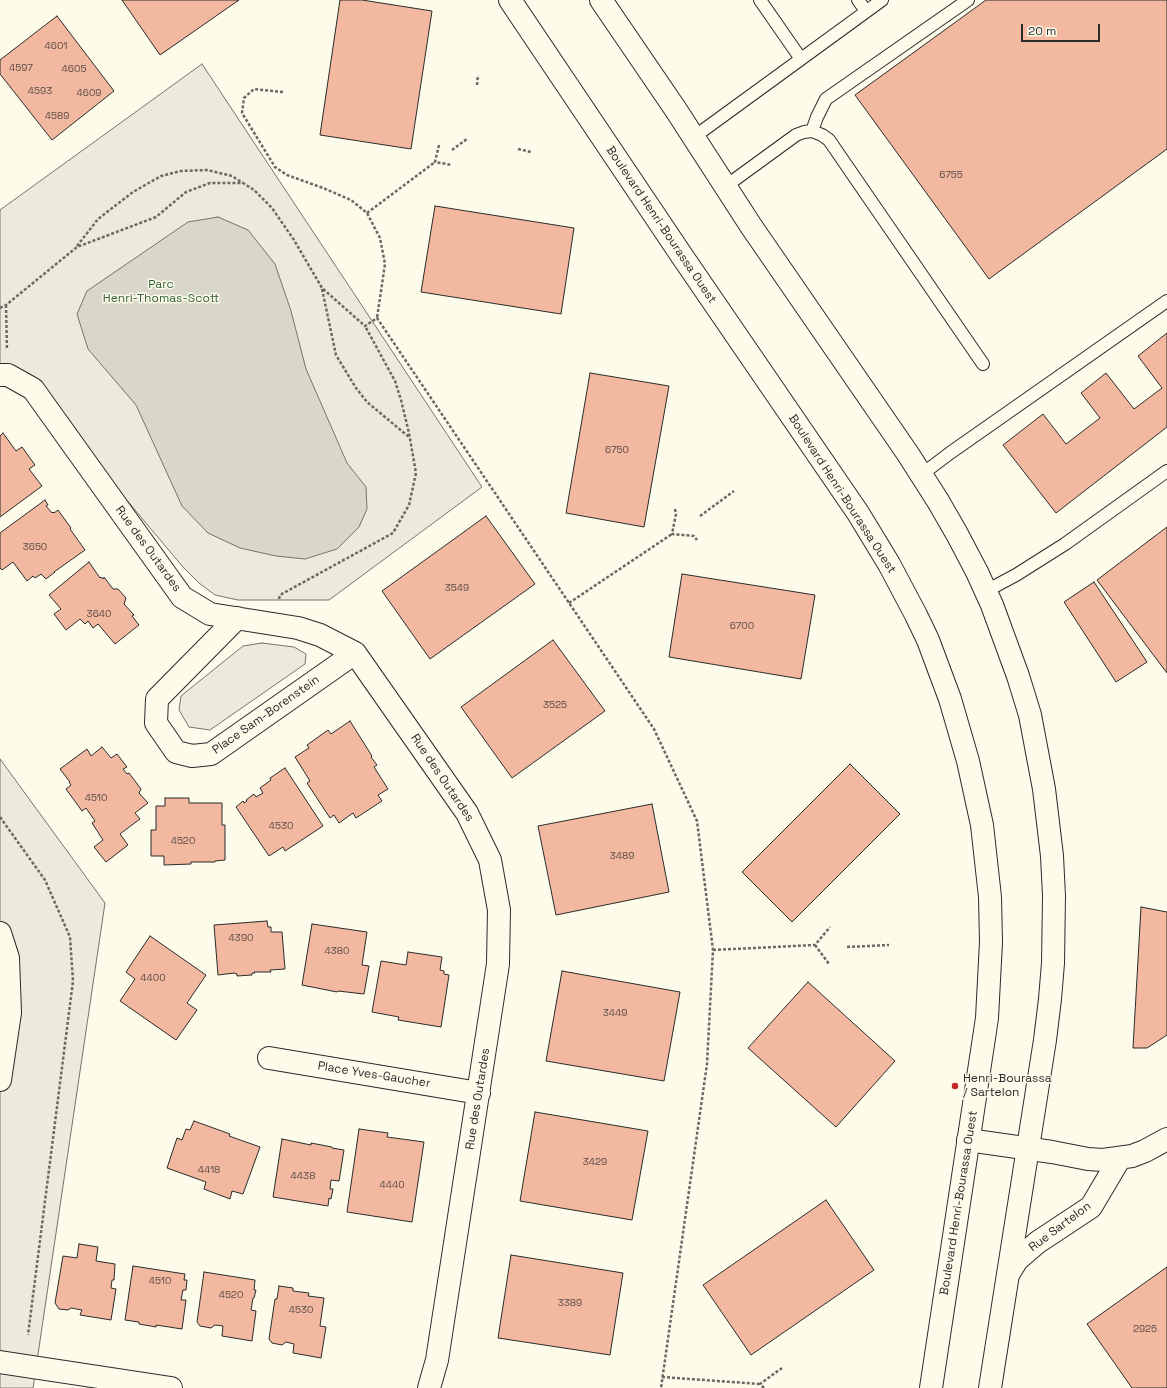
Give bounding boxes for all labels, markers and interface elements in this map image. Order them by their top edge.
scale bar [1023,16,1102,42]
text: 20 m [1028,23,1056,39]
house number: 4601 [45,40,67,52]
house number: 4597 [9,62,33,74]
house number: 4605 [62,63,86,75]
house number: 4593 [28,85,52,97]
house number: 4609 [77,87,101,99]
house number: 4589 [45,110,69,122]
street label: Boulevard Henri-Bourassa Ouest [603,144,719,306]
house number: 6755 [939,169,963,181]
park label: Parc Henri-Thomas-Scott [103,278,219,306]
street label: Boulevard Henri-Bourassa Ouest [785,412,899,576]
house number: 6750 [605,444,629,456]
street label: Rue des Outardes [112,503,184,595]
house number: 3650 [23,541,47,553]
house number: 3549 [445,582,469,594]
house number: 3640 [87,608,111,620]
house number: 6700 [730,620,754,632]
street label: Place Sam-Borenstein [210,673,322,757]
house number: 3525 [543,699,567,711]
street label: Rue des Outardes [407,731,477,825]
house number: 4510 [85,792,107,804]
house number: 4530 [269,820,293,832]
house number: 4520 [171,835,195,847]
house number: 3489 [610,850,634,862]
house number: 4390 [229,932,253,944]
house number: 4380 [325,945,349,957]
house number: 4400 [140,972,166,984]
house number: 3449 [603,1007,627,1019]
street label: Rue des Outardes [463,1047,493,1151]
street label: Place Yves-Gaucher [317,1059,431,1091]
place label: Henri-Bourassa / Sartelon [963,1072,1052,1100]
marker: Henri-Bourassa / Sartelon [950,1081,960,1091]
street label: Boulevard Henri-Bourassa Ouest [937,1110,981,1296]
house number: 3429 [583,1156,607,1168]
house number: 4418 [198,1164,220,1176]
house number: 4438 [291,1170,315,1182]
house number: 4440 [379,1179,405,1191]
street label: Rue Sartelon [1026,1199,1094,1255]
house number: 4510 [149,1275,171,1287]
house number: 4520 [219,1289,243,1301]
house number: 3389 [558,1297,582,1309]
house number: 4530 [289,1304,313,1316]
house number: 2925 [1133,1323,1157,1335]

